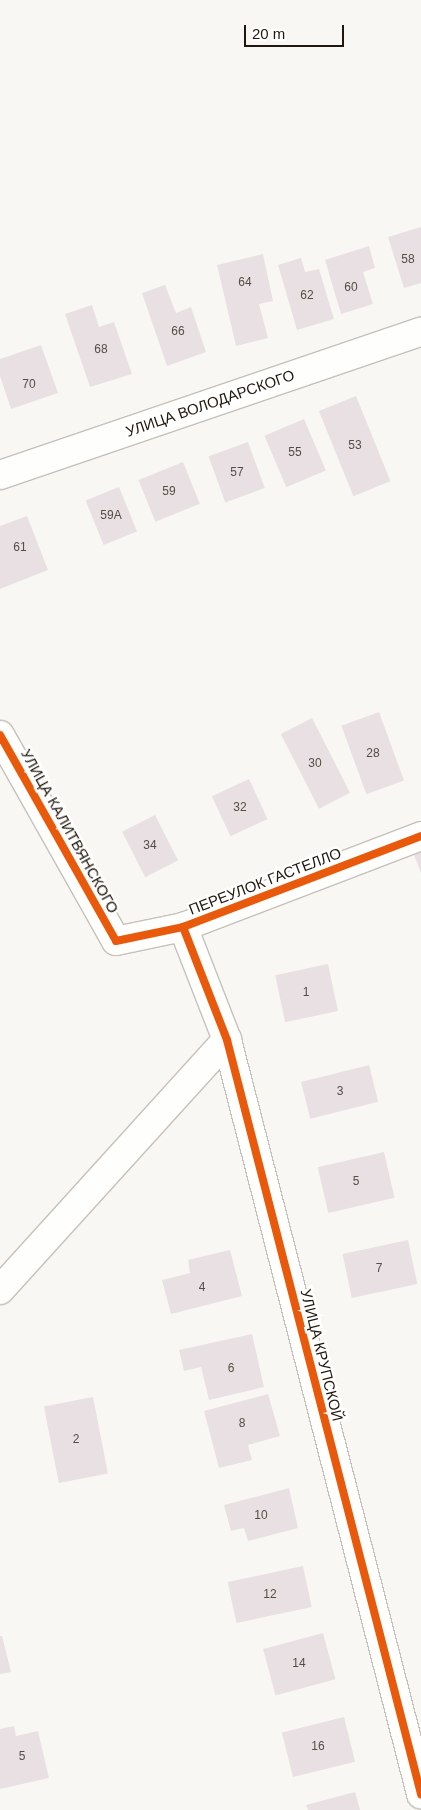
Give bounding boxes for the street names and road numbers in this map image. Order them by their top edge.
street label: УЛИЦА ВОЛОДАРСКОГО [123,366,297,440]
street label: УЛИЦА КАЛИТВЯНСКОГО [17,746,123,916]
street label: ПЕРЕУЛОК ГАСТЕЛЛО [186,844,344,918]
street label: УЛИЦА КРУПСКОЙ [297,1287,347,1423]

